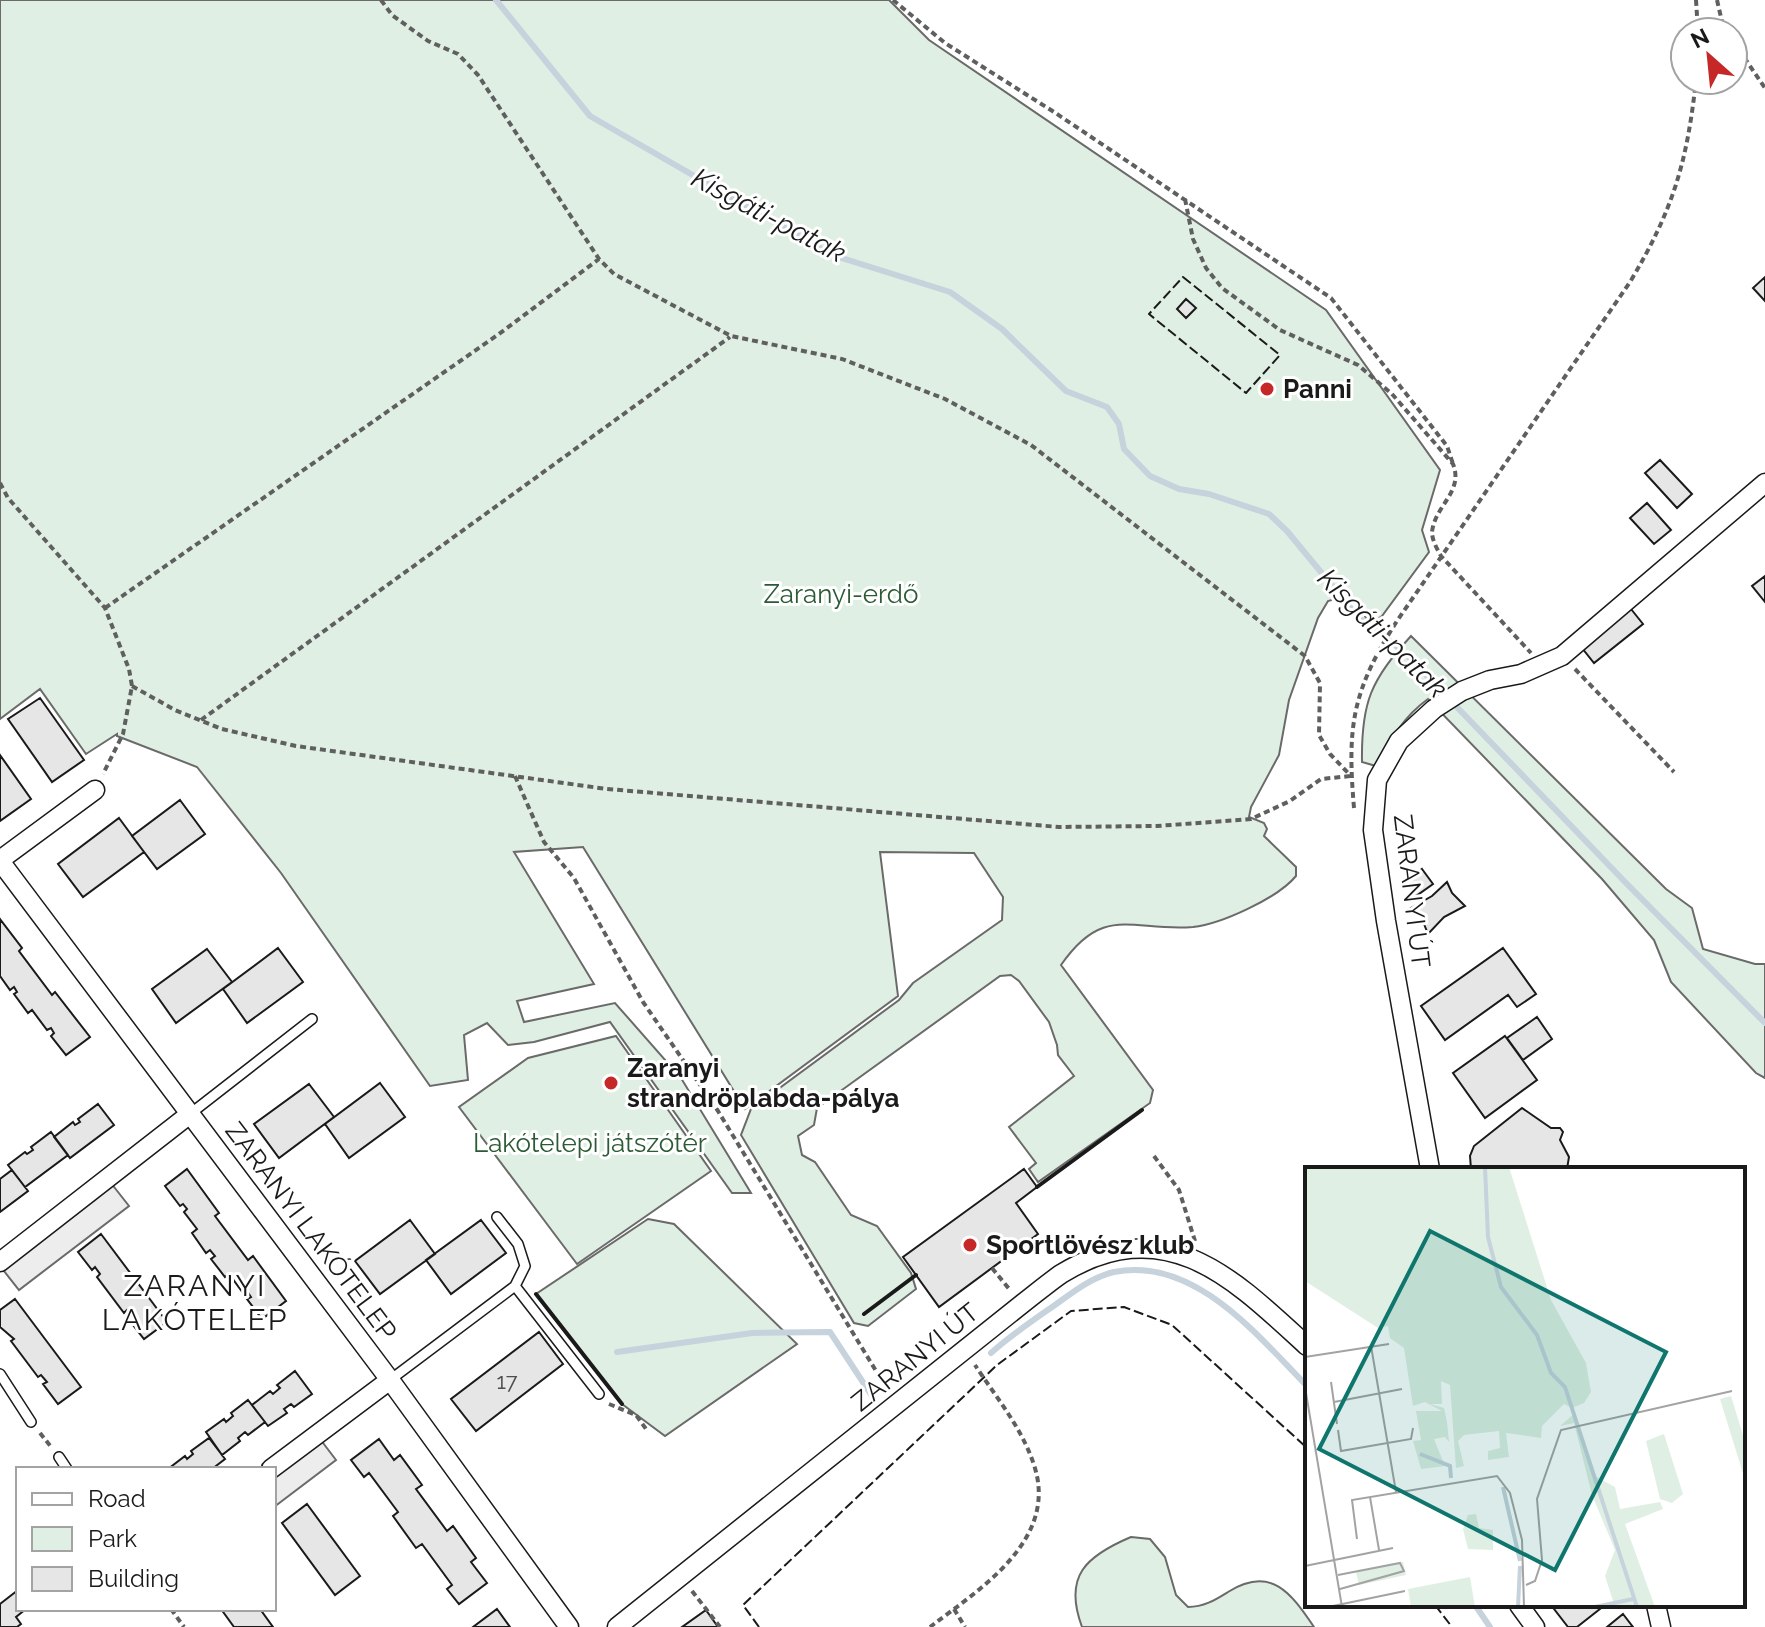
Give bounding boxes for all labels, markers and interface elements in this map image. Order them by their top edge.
north arrow [1669,16,1749,96]
text: N [1687,23,1713,54]
water label: Kisgáti-patak [686,161,851,270]
place label: Panni [1283,374,1352,404]
marker: Panni [1258,380,1276,398]
water label: Kisgáti-patak [1311,562,1454,705]
park label: Zaranyi-erdő [763,579,919,609]
street label: ZARANYI ÚT [1388,813,1437,969]
place label: Zaranyi strandröplabda-pálya [627,1053,899,1113]
marker: Zaranyi strandröplabda-pálya [602,1074,620,1092]
street label: ZARANYI LAKÓTELEP [219,1116,403,1346]
park label: Lakótelepi játszótér [473,1128,707,1158]
inset map [1305,1167,1745,1607]
place label: Sportlövész klub [986,1230,1194,1260]
marker: Sportlövész klub [961,1236,979,1254]
district label: ZARANYI LAKÓTELEP [102,1268,288,1337]
street label: ZARANYI ÚT [845,1296,984,1417]
house number: 17 [496,1368,518,1394]
legend [16,1467,276,1611]
text: Road [88,1484,146,1513]
text: Park [88,1524,137,1553]
text: Building [88,1564,179,1593]

